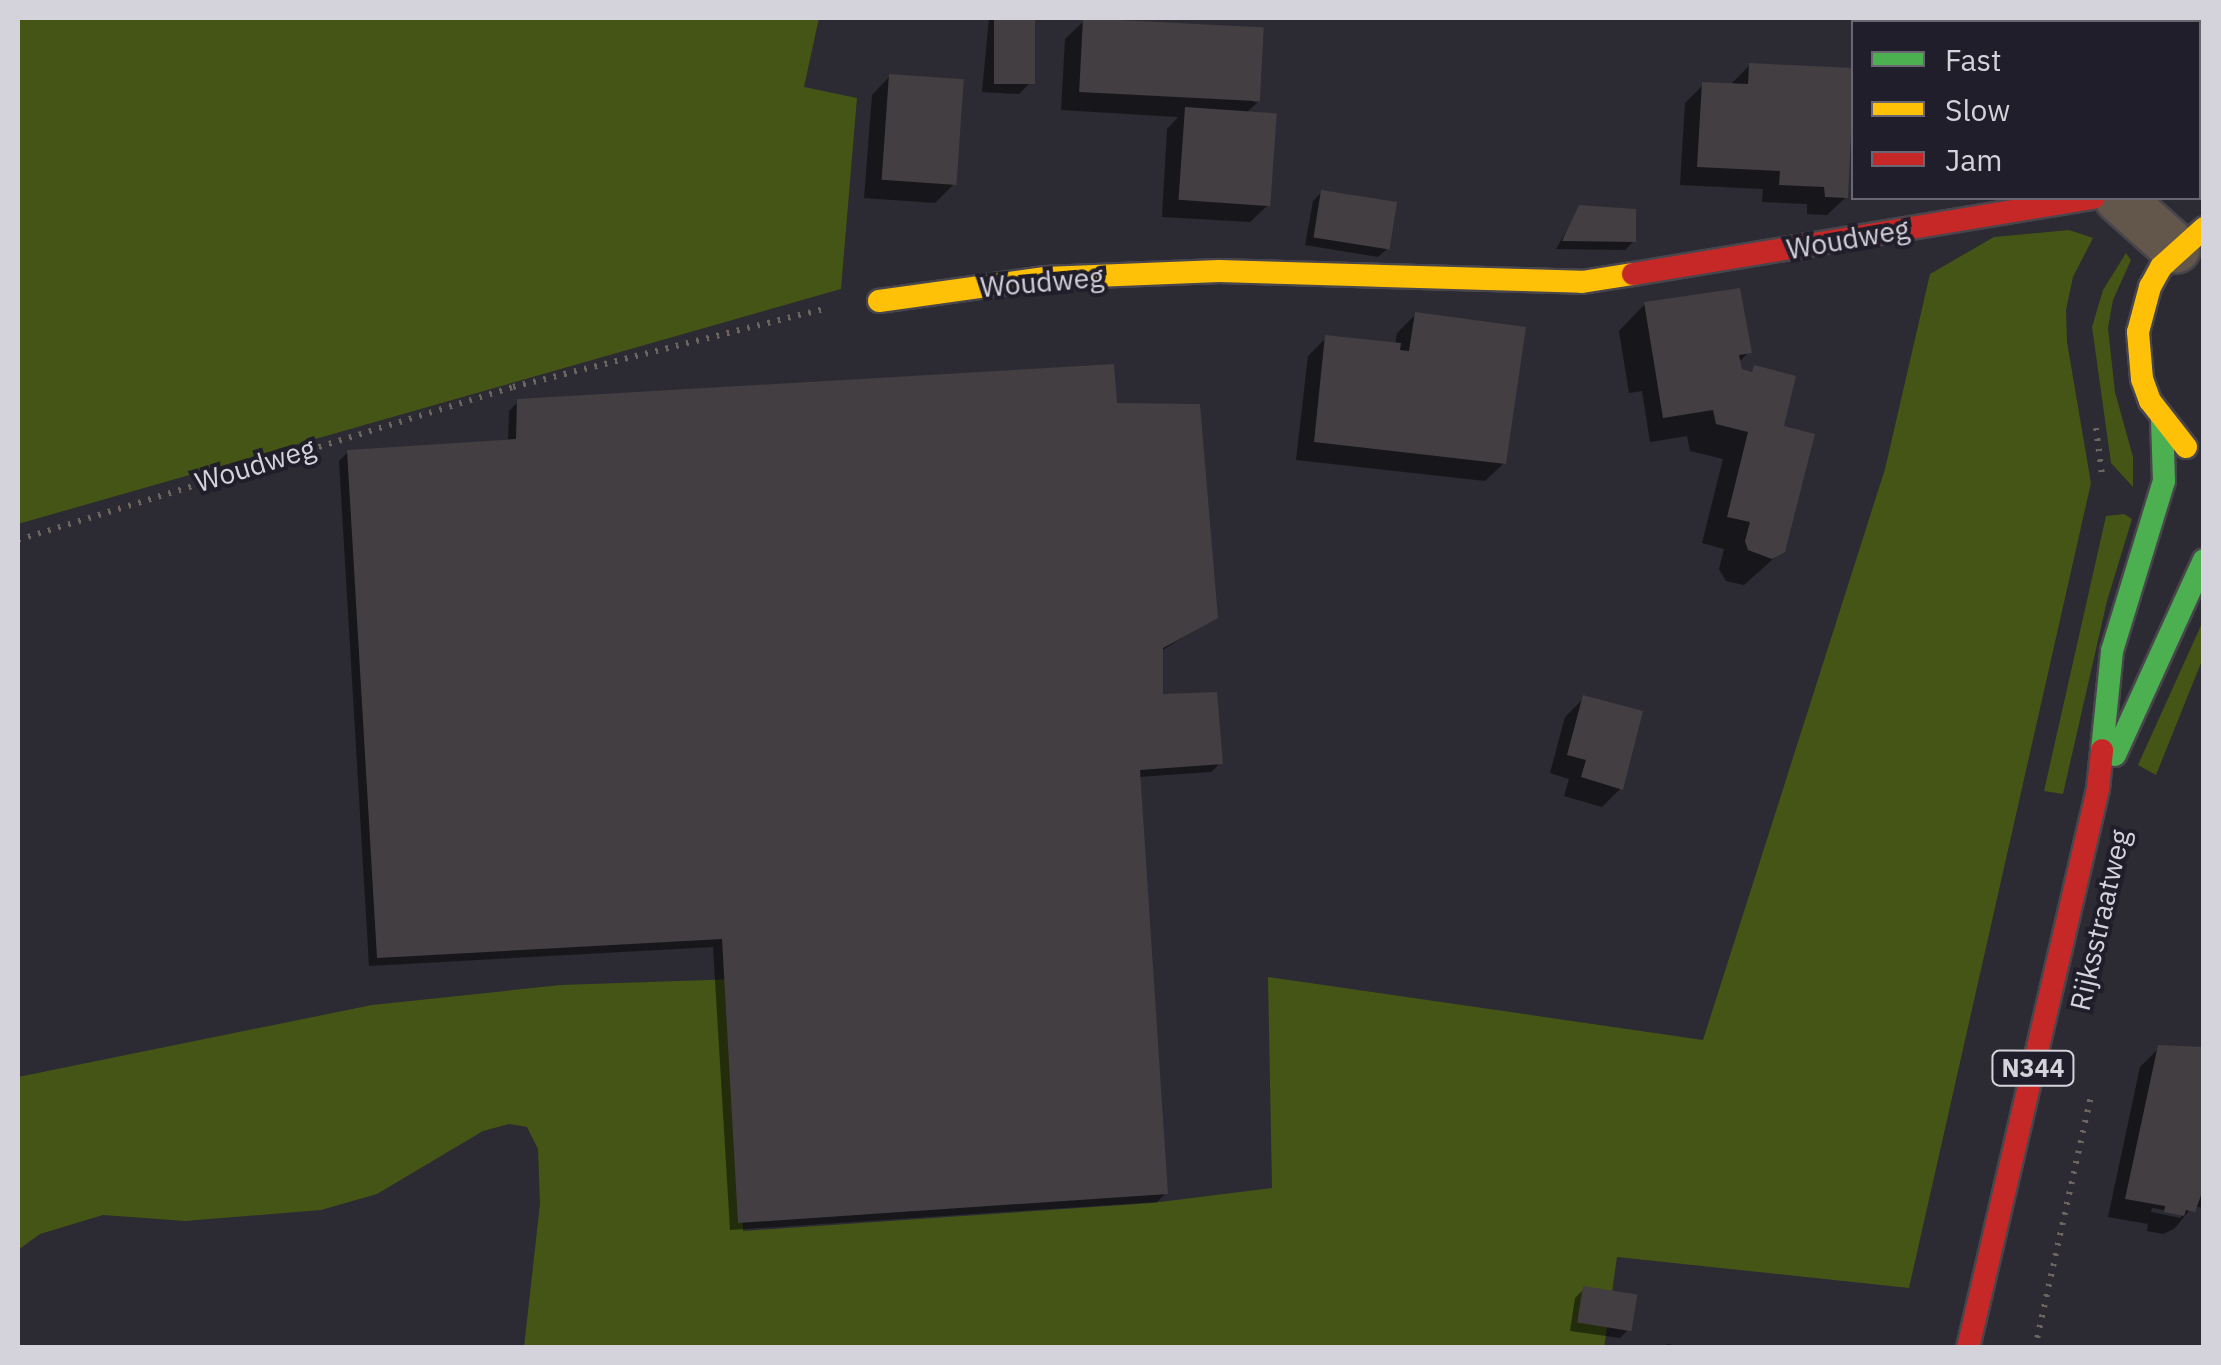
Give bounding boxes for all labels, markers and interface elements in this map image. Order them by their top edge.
legend [1851,20,2201,200]
text: Fast [1945,40,2002,79]
text: Slow [1945,90,2010,129]
text: Jam [1945,140,2003,179]
street label: Woudweg [1784,212,1912,266]
street label: Woudweg [979,260,1105,304]
street label: Woudweg [191,431,319,499]
street label: Rijksstraatweg [2063,826,2137,1014]
road number: N344 [1990,1048,2076,1088]

